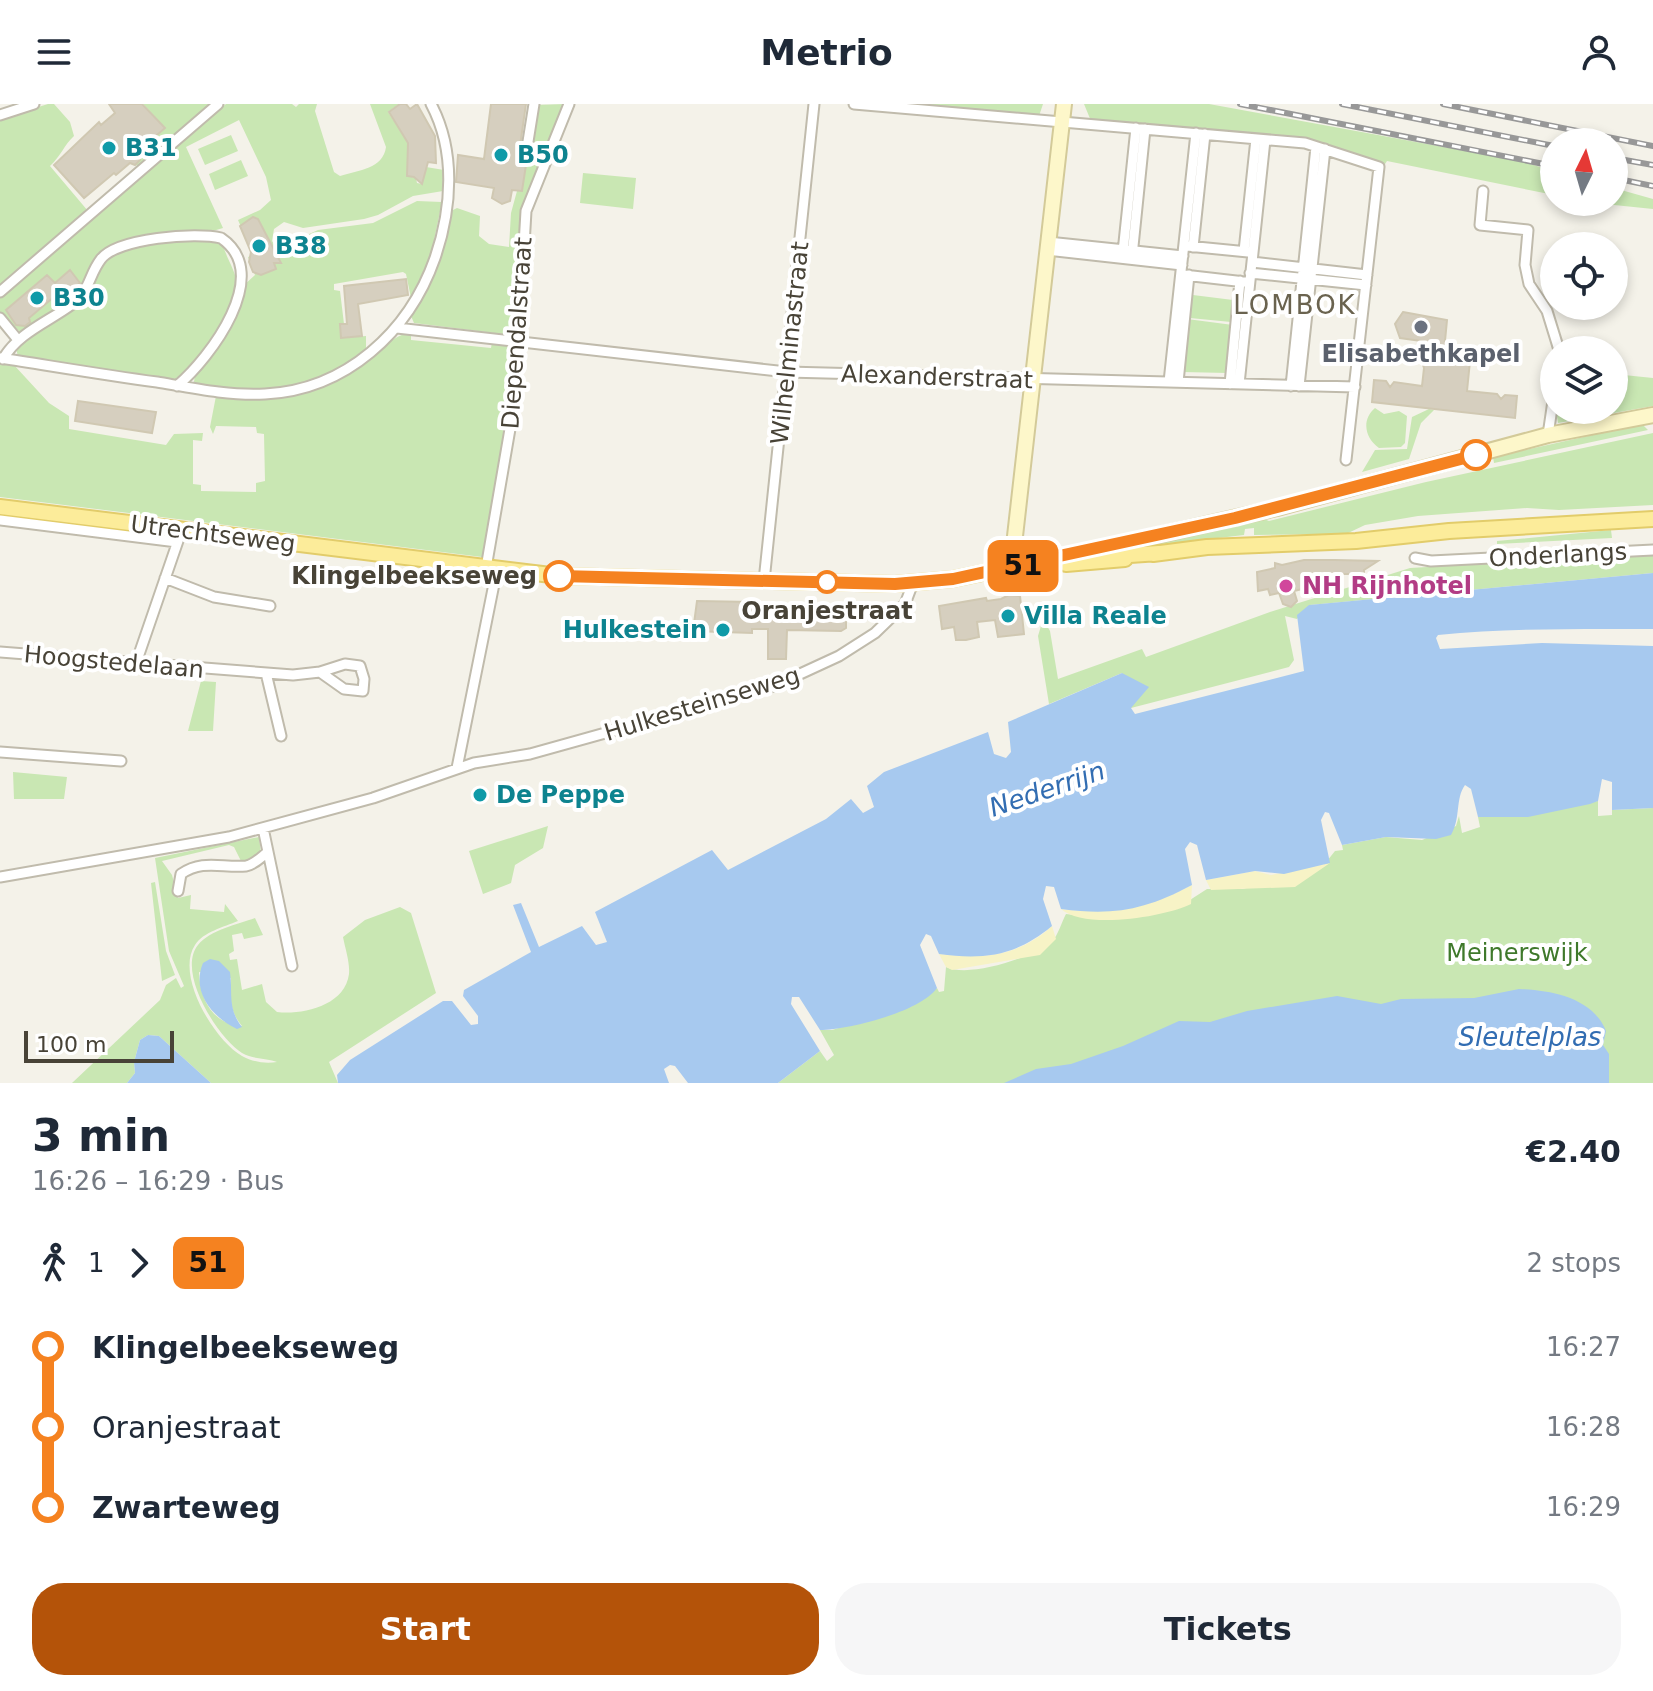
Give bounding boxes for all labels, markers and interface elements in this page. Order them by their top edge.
icon: menu [32,30,76,74]
icon: person [1577,30,1621,74]
text: Metrio [760,32,893,73]
north arrow [1540,128,1628,216]
map controls [1540,128,1628,424]
place label: B31 [125,134,177,162]
marker: B31 [100,139,118,157]
place label: B50 [517,141,569,169]
marker: B50 [492,146,510,164]
place label: B38 [275,232,327,260]
button: locate [1540,232,1628,320]
street label: Diependalstraat [496,236,538,430]
marker: B38 [250,237,268,255]
street label: Wilhelminastraat [765,240,815,446]
place label: B30 [53,284,105,312]
marker: B30 [28,289,46,307]
district label: LOMBOK [1233,290,1357,320]
marker: Elisabethkapel [1412,318,1430,336]
button: layers [1540,336,1628,424]
place label: Elisabethkapel [1321,340,1521,368]
street label: Alexanderstraat [841,360,1033,394]
unlabelled marker [1461,440,1491,470]
street label: Utrechtseweg [129,510,297,558]
street label: Onderlangs [1488,537,1628,573]
line badge: 51 [987,540,1059,592]
text: 51 [1004,549,1042,582]
marker: Klingelbeekseweg [544,561,574,591]
place label: Klingelbeekseweg [291,562,537,590]
marker: Oranjestraat [816,571,838,593]
place label: NH Rijnhotel [1302,572,1472,600]
marker: NH Rijnhotel [1277,577,1295,595]
place label: Oranjestraat [741,597,913,625]
place label: Villa Reale [1024,602,1167,630]
marker: Villa Reale [999,607,1017,625]
place label: Hulkestein [563,616,707,644]
marker: Hulkestein [714,621,732,639]
street label: Hoogstedelaan [23,640,205,684]
street label: Hulkesteinseweg [601,661,803,747]
water label: Nederrijn [985,755,1109,823]
place label: De Peppe [496,781,625,809]
marker: De Peppe [471,786,489,804]
park label: Meinerswijk [1446,939,1588,967]
water label: Sleutelplas [1459,1022,1601,1052]
scale bar [24,1027,174,1063]
text: 100 m [36,1032,106,1057]
text: 3 min [32,1110,170,1161]
text: €2.40 [1526,1134,1621,1169]
text: 16:26 – 16:29 · Bus [32,1166,284,1196]
icon: walk [32,1241,76,1285]
icon: forward [117,1241,161,1285]
text: 51 [189,1246,228,1279]
text: 1 [88,1248,105,1278]
text: 2 stops [1526,1248,1621,1278]
text: Klingelbeekseweg [92,1330,399,1365]
text: 16:27 [1546,1332,1621,1362]
text: Oranjestraat [92,1410,280,1445]
text: 16:28 [1546,1412,1621,1442]
text: Zwarteweg [92,1490,281,1525]
text: 16:29 [1546,1492,1621,1522]
button: Start [32,1583,819,1675]
button: Tickets [835,1583,1621,1675]

